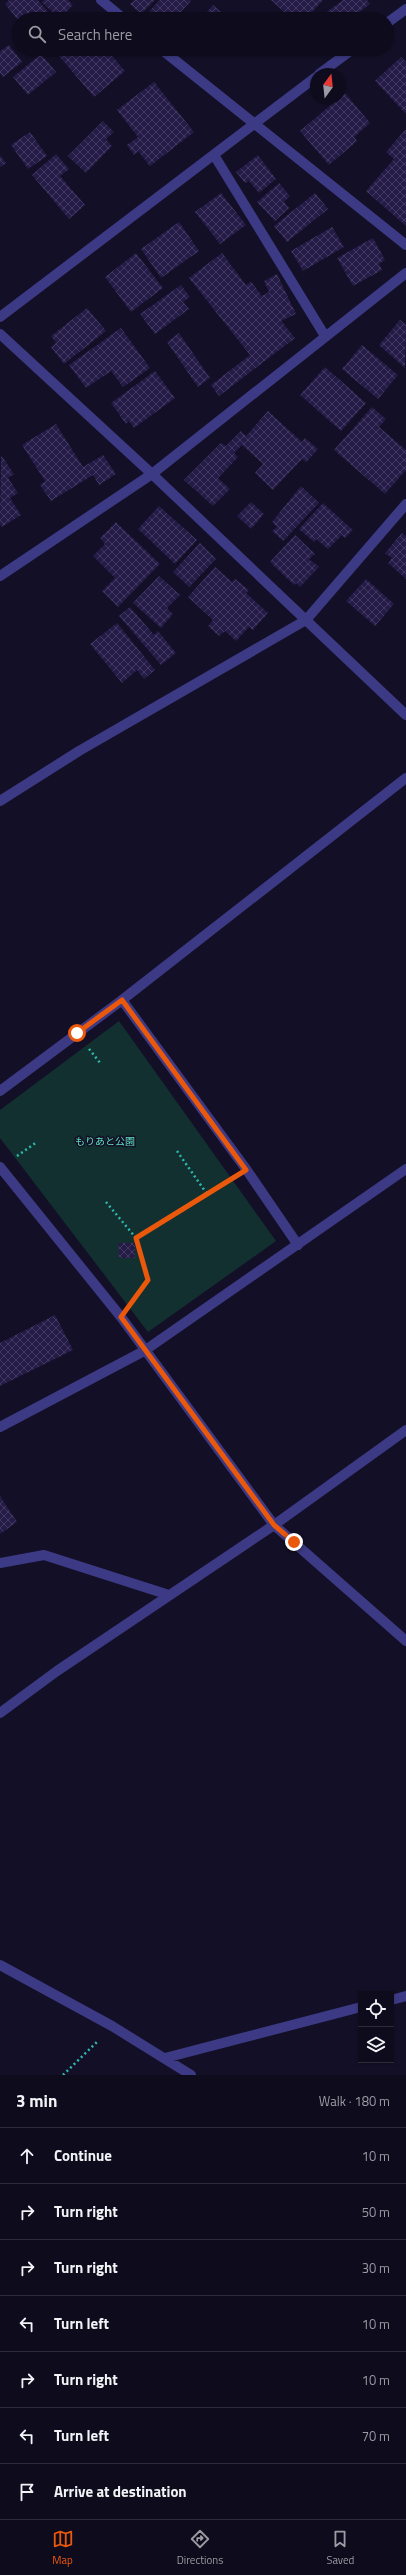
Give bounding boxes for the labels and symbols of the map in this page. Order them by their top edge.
north arrow [310,68,346,104]
route start [68,1024,86,1042]
park label: もりあと公園 [75,1134,135,1149]
route end [285,1533,303,1551]

